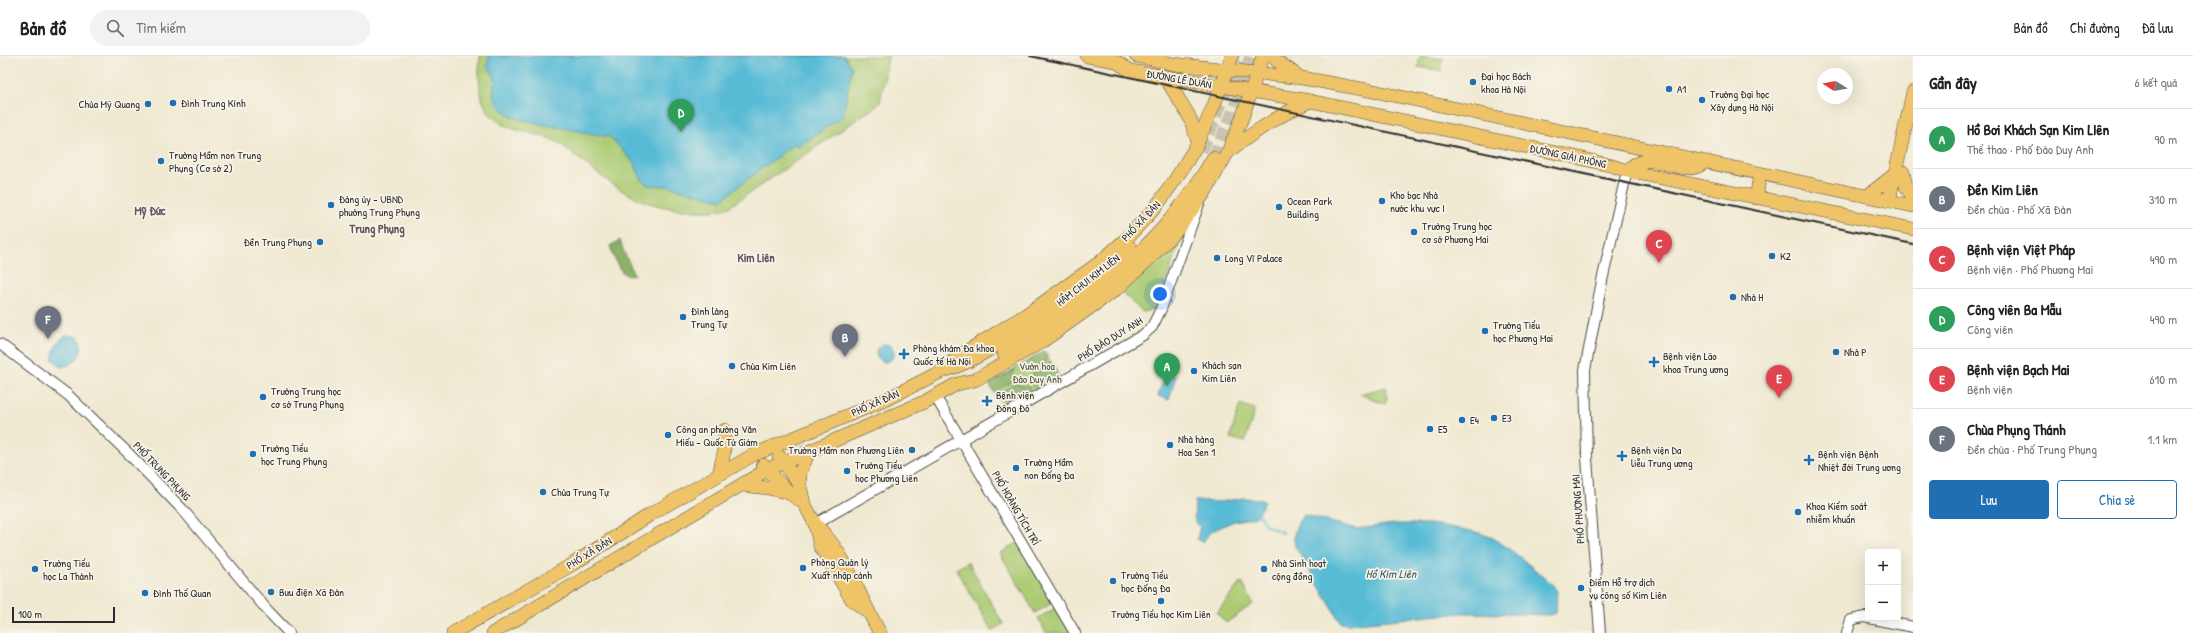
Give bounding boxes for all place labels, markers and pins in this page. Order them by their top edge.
place label: Đại học Bách khoa Hà Nội [1481,69,1531,96]
marker: Đại học Bách khoa Hà Nội [1468,77,1478,87]
place label: A1 [1677,82,1686,96]
marker: A1 [1664,84,1674,94]
place label: Trường Đại học Xây dựng Hà Nội [1710,87,1774,114]
marker: Trường Đại học Xây dựng Hà Nội [1697,95,1707,105]
place label: Đình Trung Kính [181,96,246,110]
place label: Chùa Mỹ Quang [79,97,140,111]
marker: Đình Trung Kính [168,98,178,108]
marker: Chùa Mỹ Quang [143,99,153,109]
pin: D [668,99,694,132]
place label: Trường Mầm non Trung Phụng (Cơ sở 2) [169,148,261,175]
marker: Trường Mầm non Trung Phụng (Cơ sở 2) [156,156,166,166]
place label: Kho bạc Nhà nước khu vực I [1390,188,1445,215]
place label: Đảng ủy - UBND phường Trung Phụng [339,192,420,219]
place label: Ocean Park Building [1287,194,1332,221]
marker: Kho bạc Nhà nước khu vực I [1377,196,1387,206]
marker: Đảng ủy - UBND phường Trung Phụng [326,200,336,210]
marker: Ocean Park Building [1274,202,1284,212]
place label: Trường Trung học cơ sở Phương Mai [1422,219,1493,246]
marker: Trường Trung học cơ sở Phương Mai [1409,227,1419,237]
pin: C [1646,230,1672,263]
place label: Đền Trung Phụng [244,235,312,249]
marker: Đền Trung Phụng [315,237,325,247]
place label: K2 [1780,249,1791,263]
place label: Long Vĩ Palace [1225,251,1283,265]
marker: K2 [1767,251,1777,261]
marker: Long Vĩ Palace [1212,253,1222,263]
place label: Nhà H [1741,290,1763,304]
marker: Nhà H [1728,292,1738,302]
place label: Đình làng Trung Tự [691,304,729,331]
pin: F [35,306,61,339]
marker: Đình làng Trung Tự [678,312,688,322]
place label: Trường Tiểu học Phương Mai [1493,318,1553,345]
pin: B [832,324,858,357]
marker: Trường Tiểu học Phương Mai [1480,326,1490,336]
place label: Phòng khám Đa khoa Quốc tế Hà Nội [913,341,995,368]
place label: Nhà P [1844,345,1867,359]
marker: Nhà P [1831,347,1841,357]
marker: Phòng khám Đa khoa Quốc tế Hà Nội [898,348,910,360]
place label: Bệnh viện Lão khoa Trung ương [1663,349,1728,376]
pin: A [1154,353,1180,386]
marker: Bệnh viện Lão khoa Trung ương [1648,356,1660,368]
place label: Khách sạn Kim Liên [1202,358,1242,385]
place label: Chùa Kim Liên [740,359,796,373]
marker: Chùa Kim Liên [727,361,737,371]
pin: E [1766,365,1792,398]
marker: Khách sạn Kim Liên [1189,366,1199,376]
place label: Trường Trung học cơ sở Trung Phụng [271,384,344,411]
place label: Bệnh viện Đông Đô [996,388,1034,415]
marker: Trường Trung học cơ sở Trung Phụng [258,392,268,402]
marker: Bệnh viện Đông Đô [981,395,993,407]
place label: E3 [1502,411,1512,425]
place label: E4 [1470,413,1479,427]
marker: E3 [1489,413,1499,423]
marker: E4 [1457,415,1467,425]
place label: Công an phường Văn Miếu - Quốc Tử Giám [676,422,758,449]
place label: E5 [1438,422,1448,436]
marker: E5 [1425,424,1435,434]
marker: Công an phường Văn Miếu - Quốc Tử Giám [663,430,673,440]
place label: Nhà hàng Hoa Sen 1 [1178,432,1215,459]
marker: Nhà hàng Hoa Sen 1 [1165,440,1175,450]
place label: Trường Tiểu học Trung Phụng [261,441,327,468]
place label: Trường Mầm non Phương Liên [789,443,904,457]
place label: Bệnh viện Da liễu Trung ương [1631,443,1693,470]
marker: Trường Mầm non Phương Liên [907,445,917,455]
place label: Bệnh viện Bệnh Nhiệt đới Trung ương [1818,447,1901,474]
marker: Trường Tiểu học Trung Phụng [248,449,258,459]
marker: Bệnh viện Da liễu Trung ương [1616,450,1628,462]
marker: Bệnh viện Bệnh Nhiệt đới Trung ương [1803,454,1815,466]
place label: Trường Mầm non Đống Đa [1024,455,1075,482]
place label: Trường Tiểu học Phương Liên [855,458,918,485]
marker: Trường Mầm non Đống Đa [1011,463,1021,473]
marker: Trường Tiểu học Phương Liên [842,466,852,476]
place label: Chùa Trung Tự [551,485,610,499]
marker: Chùa Trung Tự [538,487,548,497]
place label: Khoa Kiểm soát nhiễm khuẩn [1806,499,1867,526]
marker: Khoa Kiểm soát nhiễm khuẩn [1793,507,1803,517]
place label: Phòng Quản lý Xuất nhập cảnh [811,555,872,582]
place label: Trường Tiểu học La Thành [43,556,94,583]
place label: Nhà Sinh hoạt cộng đồng [1272,556,1326,583]
marker: Phòng Quản lý Xuất nhập cảnh [798,563,808,573]
marker: Trường Tiểu học La Thành [30,564,40,574]
marker: Nhà Sinh hoạt cộng đồng [1259,564,1269,574]
place label: Trường Tiểu học Đống Đa [1121,568,1171,595]
place label: Điểm Hỗ trợ dịch vụ công số Kim Liên [1589,575,1667,602]
marker: Trường Tiểu học Đống Đa [1108,576,1118,586]
marker: Điểm Hỗ trợ dịch vụ công số Kim Liên [1576,583,1586,593]
place label: Bưu điện Xã Đàn [279,585,344,599]
place label: Đình Thổ Quan [153,586,211,600]
marker: Bưu điện Xã Đàn [266,587,276,597]
marker: Đình Thổ Quan [140,588,150,598]
marker: Trường Tiểu học Kim Liên [1156,596,1166,606]
place label: Trường Tiểu học Kim Liên [1111,607,1211,621]

